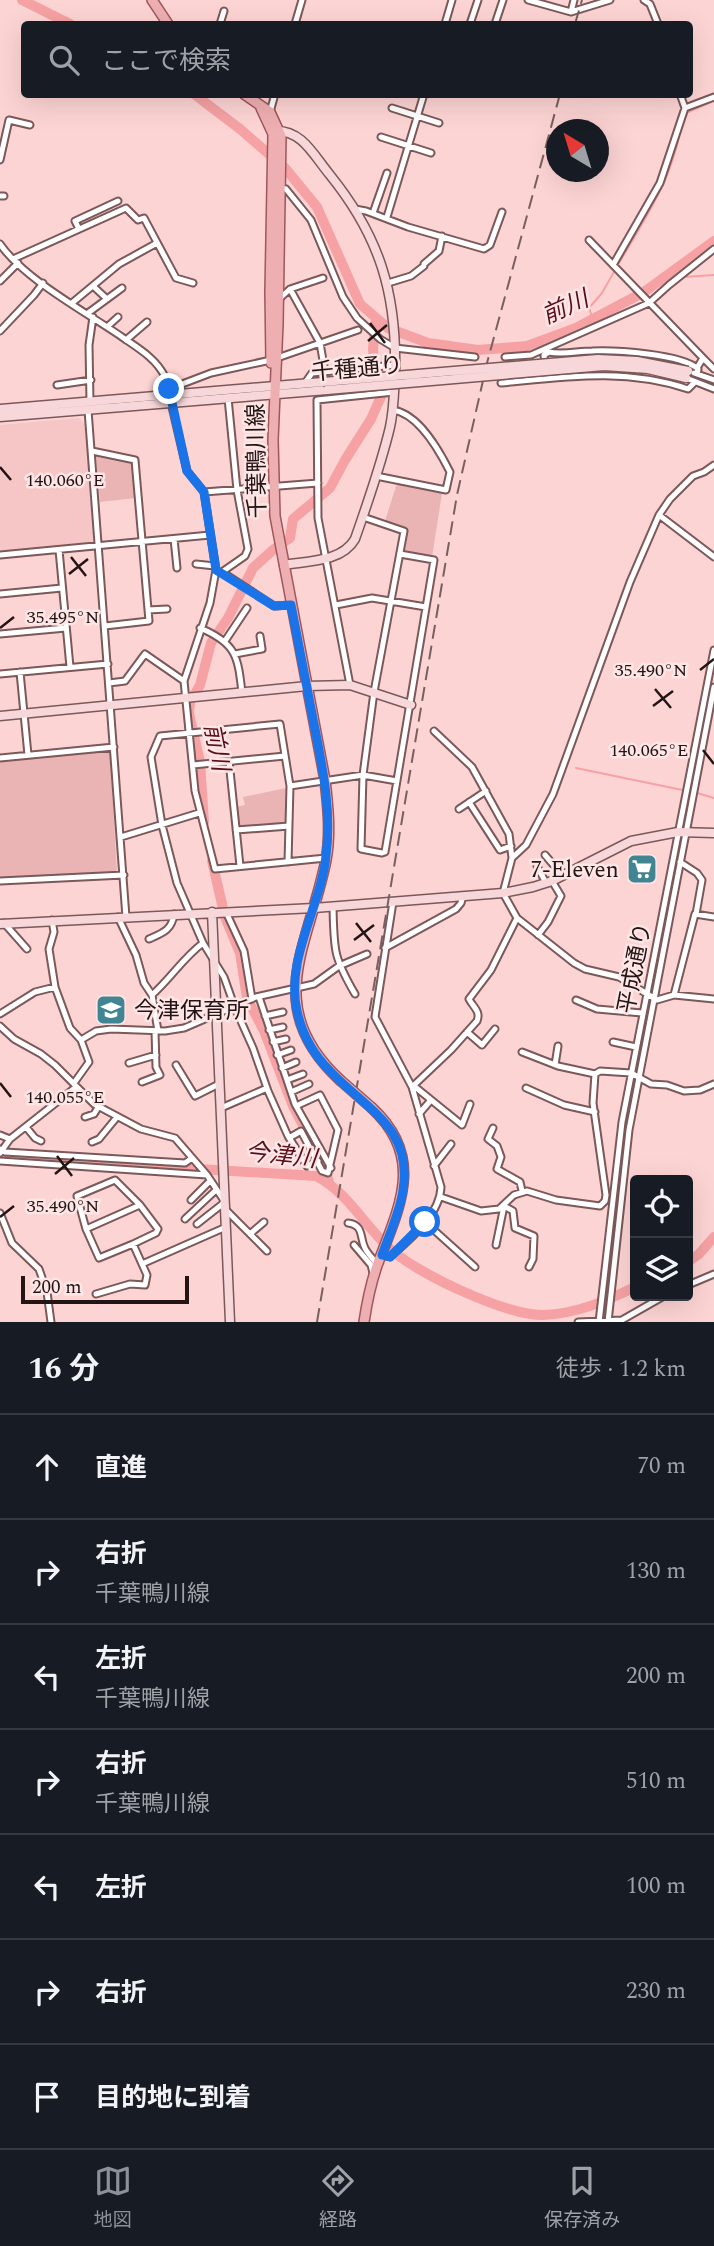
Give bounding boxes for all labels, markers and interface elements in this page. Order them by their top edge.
search box [21,21,693,98]
icon: search [45,41,83,79]
text: ここで検索 [101,41,231,81]
north arrow [546,119,609,182]
water label: 前川 [536,280,597,334]
street label: 千種通り [310,348,404,391]
route end [153,373,184,404]
street label: 千葉鴨川線 [239,403,276,519]
text: 140.060°E [25,467,105,494]
text: 35.495°N [27,604,99,631]
text: 35.490°N [615,657,687,684]
water label: 前川 [194,720,239,777]
text: 140.065°E [609,737,689,764]
supermarket icon: 7-Eleven [625,852,659,886]
place label: 7-Eleven [530,853,619,888]
street label: 平成通り [610,920,661,1017]
school or university icon: 今津保育所 [94,993,128,1027]
place label: 今津保育所 [134,994,249,1029]
text: 140.055°E [25,1084,105,1111]
water label: 今津川 [243,1134,322,1178]
map controls [630,1175,693,1301]
button: locate [630,1175,693,1238]
text: 35.490°N [27,1193,99,1220]
route start [409,1206,440,1237]
button: layers [630,1238,693,1301]
scale bar [21,1273,189,1305]
text: 200 m [32,1273,82,1302]
text: 16 分 [28,1346,99,1392]
text: 徒歩 · 1.2 km [556,1352,686,1387]
icon: ahead [28,1448,66,1486]
text: 直進 [95,1448,147,1488]
text: 70 m [637,1449,686,1484]
text: 右折 [95,1534,147,1574]
icon: right [28,1553,66,1591]
text: 130 m [626,1554,686,1589]
text: 千葉鴨川線 [95,1577,210,1612]
text: 左折 [95,1639,147,1679]
icon: left [28,1658,66,1696]
text: 200 m [626,1659,686,1694]
text: 千葉鴨川線 [95,1682,210,1717]
text: 右折 [95,1744,147,1784]
icon: right [28,1763,66,1801]
text: 510 m [626,1764,686,1799]
text: 千葉鴨川線 [95,1787,210,1822]
icon: left [28,1868,66,1906]
text: 左折 [95,1868,147,1908]
text: 100 m [626,1869,686,1904]
icon: right [28,1973,66,2011]
text: 右折 [95,1973,147,2013]
text: 230 m [626,1974,686,2009]
icon: arrive [28,2078,66,2116]
text: 目的地に到着 [95,2078,251,2118]
tab: 地図 [94,2162,132,2235]
tab: 経路 [319,2162,357,2235]
tab: 保存済み [544,2162,620,2235]

